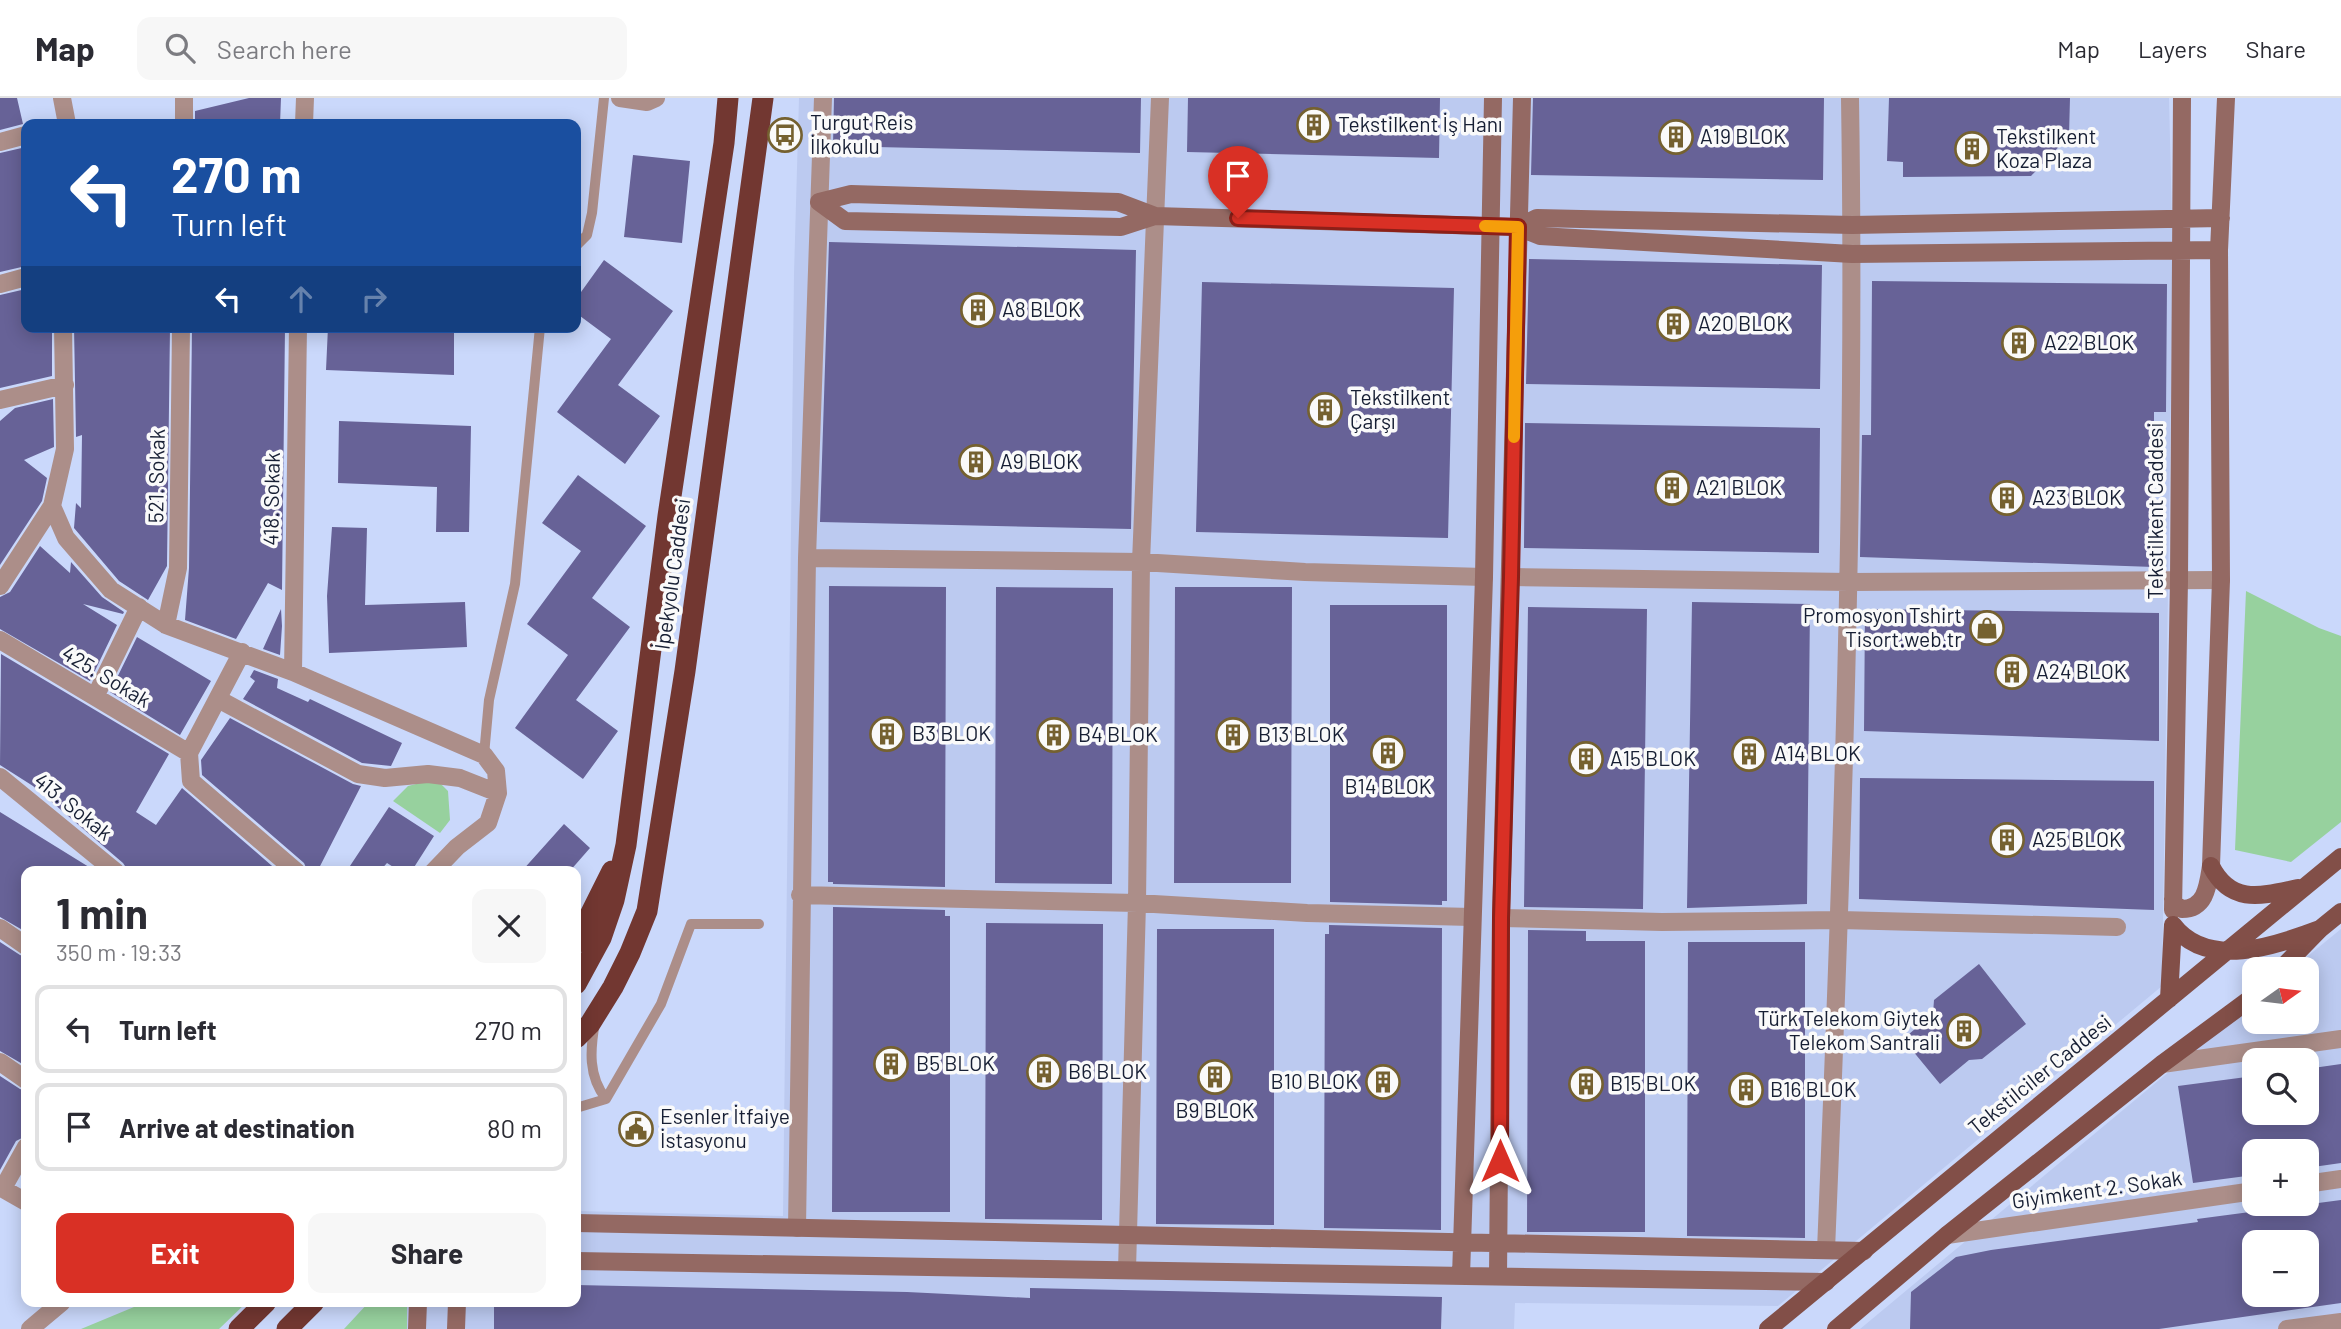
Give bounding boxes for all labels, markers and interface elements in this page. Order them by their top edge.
search box [137,17,627,80]
text: Map [35,28,95,68]
icon: search [161,29,199,67]
text: Search here [217,33,352,64]
text: Map [2057,34,2100,63]
text: Layers [2138,34,2207,63]
text: Share [2245,34,2306,63]
building icon: Tekstilkent İş Hanı [1295,106,1333,144]
place label: Turgut Reis İlkokulu [810,109,913,158]
place label: Tekstilkent İş Hanı [1338,111,1503,136]
bus stop icon: Turgut Reis İlkokulu [766,116,804,154]
building icon: A19 BLOK [1657,118,1695,156]
place label: A19 BLOK [1700,123,1786,148]
place label: Tekstilkent Koza Plaza [1996,123,2096,172]
building icon: Tekstilkent Koza Plaza [1953,130,1991,168]
text: 270 m [171,144,301,203]
pin [1208,146,1268,218]
icon: left [56,147,147,238]
icon: arrive [1219,157,1257,195]
text: Turn left [171,204,288,242]
icon: left [209,280,247,318]
icon: ahead [282,280,320,318]
icon: right [355,280,393,318]
building icon: A8 BLOK [959,291,997,329]
place label: A8 BLOK [1002,296,1081,321]
building icon: A20 BLOK [1655,305,1693,343]
place label: A20 BLOK [1698,310,1789,335]
building icon: A22 BLOK [2000,324,2038,362]
place label: A22 BLOK [2044,329,2135,354]
place label: Tekstilkent Çarşı [1350,384,1450,433]
building icon: Tekstilkent Çarşı [1306,391,1344,429]
street label: Tekstilkent Caddesi [2142,422,2167,600]
street label: 521. Sokak [142,429,169,523]
building icon: A9 BLOK [957,443,995,481]
place label: A9 BLOK [1000,448,1079,473]
street label: 418. Sokak [257,452,284,546]
building icon: A21 BLOK [1653,469,1691,507]
place label: A21 BLOK [1696,474,1782,499]
building icon: A23 BLOK [1988,479,2026,517]
place label: A23 BLOK [2032,484,2122,509]
street label: İpekyolu Caddesi [649,497,694,651]
place label: Promosyon Tshirt Tisort.web.tr [1803,602,1962,651]
shop icon: Promosyon Tshirt Tisort.web.tr [1968,609,2006,647]
street label: 425. Sokak [58,640,156,712]
building icon: A24 BLOK [1993,653,2031,691]
place label: A24 BLOK [2036,658,2127,683]
building icon: B3 BLOK [868,715,906,753]
building icon: B4 BLOK [1035,716,1073,754]
building icon: B13 BLOK [1214,716,1252,754]
place label: B3 BLOK [912,720,991,745]
place label: B4 BLOK [1078,721,1158,746]
place label: B13 BLOK [1258,721,1345,746]
building icon: B14 BLOK [1369,734,1407,772]
building icon: A14 BLOK [1730,735,1768,773]
building icon: A15 BLOK [1567,740,1605,778]
place label: A14 BLOK [1774,740,1861,765]
place label: A15 BLOK [1610,745,1696,770]
street label: 413. Sokak [30,767,118,845]
place label: B14 BLOK [1344,773,1432,798]
building icon: A25 BLOK [1988,821,2026,859]
place label: A25 BLOK [2032,826,2122,851]
text: 1 min [56,887,148,937]
button: close [472,889,546,963]
text: 350 m · 19:33 [56,938,182,966]
north arrow [2242,957,2319,1034]
map controls [2242,957,2319,1307]
place label: Türk Telekom Giytek Telekom Santrali [1757,1005,1940,1054]
street label: Tekstilciler Caddesi [1962,1008,2116,1139]
icon: left [60,1010,98,1048]
building icon: Türk Telekom Giytek Telekom Santrali [1945,1012,1983,1050]
text: Turn left [119,1014,217,1045]
text: 270 m [474,1014,542,1045]
building icon: B5 BLOK [872,1045,910,1083]
button: search [2242,1048,2319,1125]
place label: B5 BLOK [916,1050,995,1075]
building icon: B6 BLOK [1025,1053,1063,1091]
place label: B6 BLOK [1068,1058,1147,1083]
building icon: B9 BLOK [1196,1058,1234,1096]
building icon: B10 BLOK [1364,1063,1402,1101]
building icon: B15 BLOK [1567,1065,1605,1103]
place label: B10 BLOK [1270,1068,1358,1093]
place label: B15 BLOK [1610,1070,1697,1095]
building icon: B16 BLOK [1727,1071,1765,1109]
place label: B16 BLOK [1770,1076,1857,1101]
place label: B9 BLOK [1175,1097,1255,1122]
place label: Esenler İtfaiye İstasyonu [660,1103,790,1152]
icon: arrive [60,1108,98,1146]
public building icon: Esenler İtfaiye İstasyonu [617,1110,655,1148]
text: Arrive at destination [119,1112,355,1143]
text: 80 m [487,1112,542,1143]
position arrow [1463,1124,1537,1198]
button: + [2242,1139,2319,1216]
street label: Giyimkent 2. Sokak [2010,1164,2184,1213]
button: Exit [56,1213,294,1293]
button: Share [308,1213,546,1293]
button: − [2242,1230,2319,1307]

